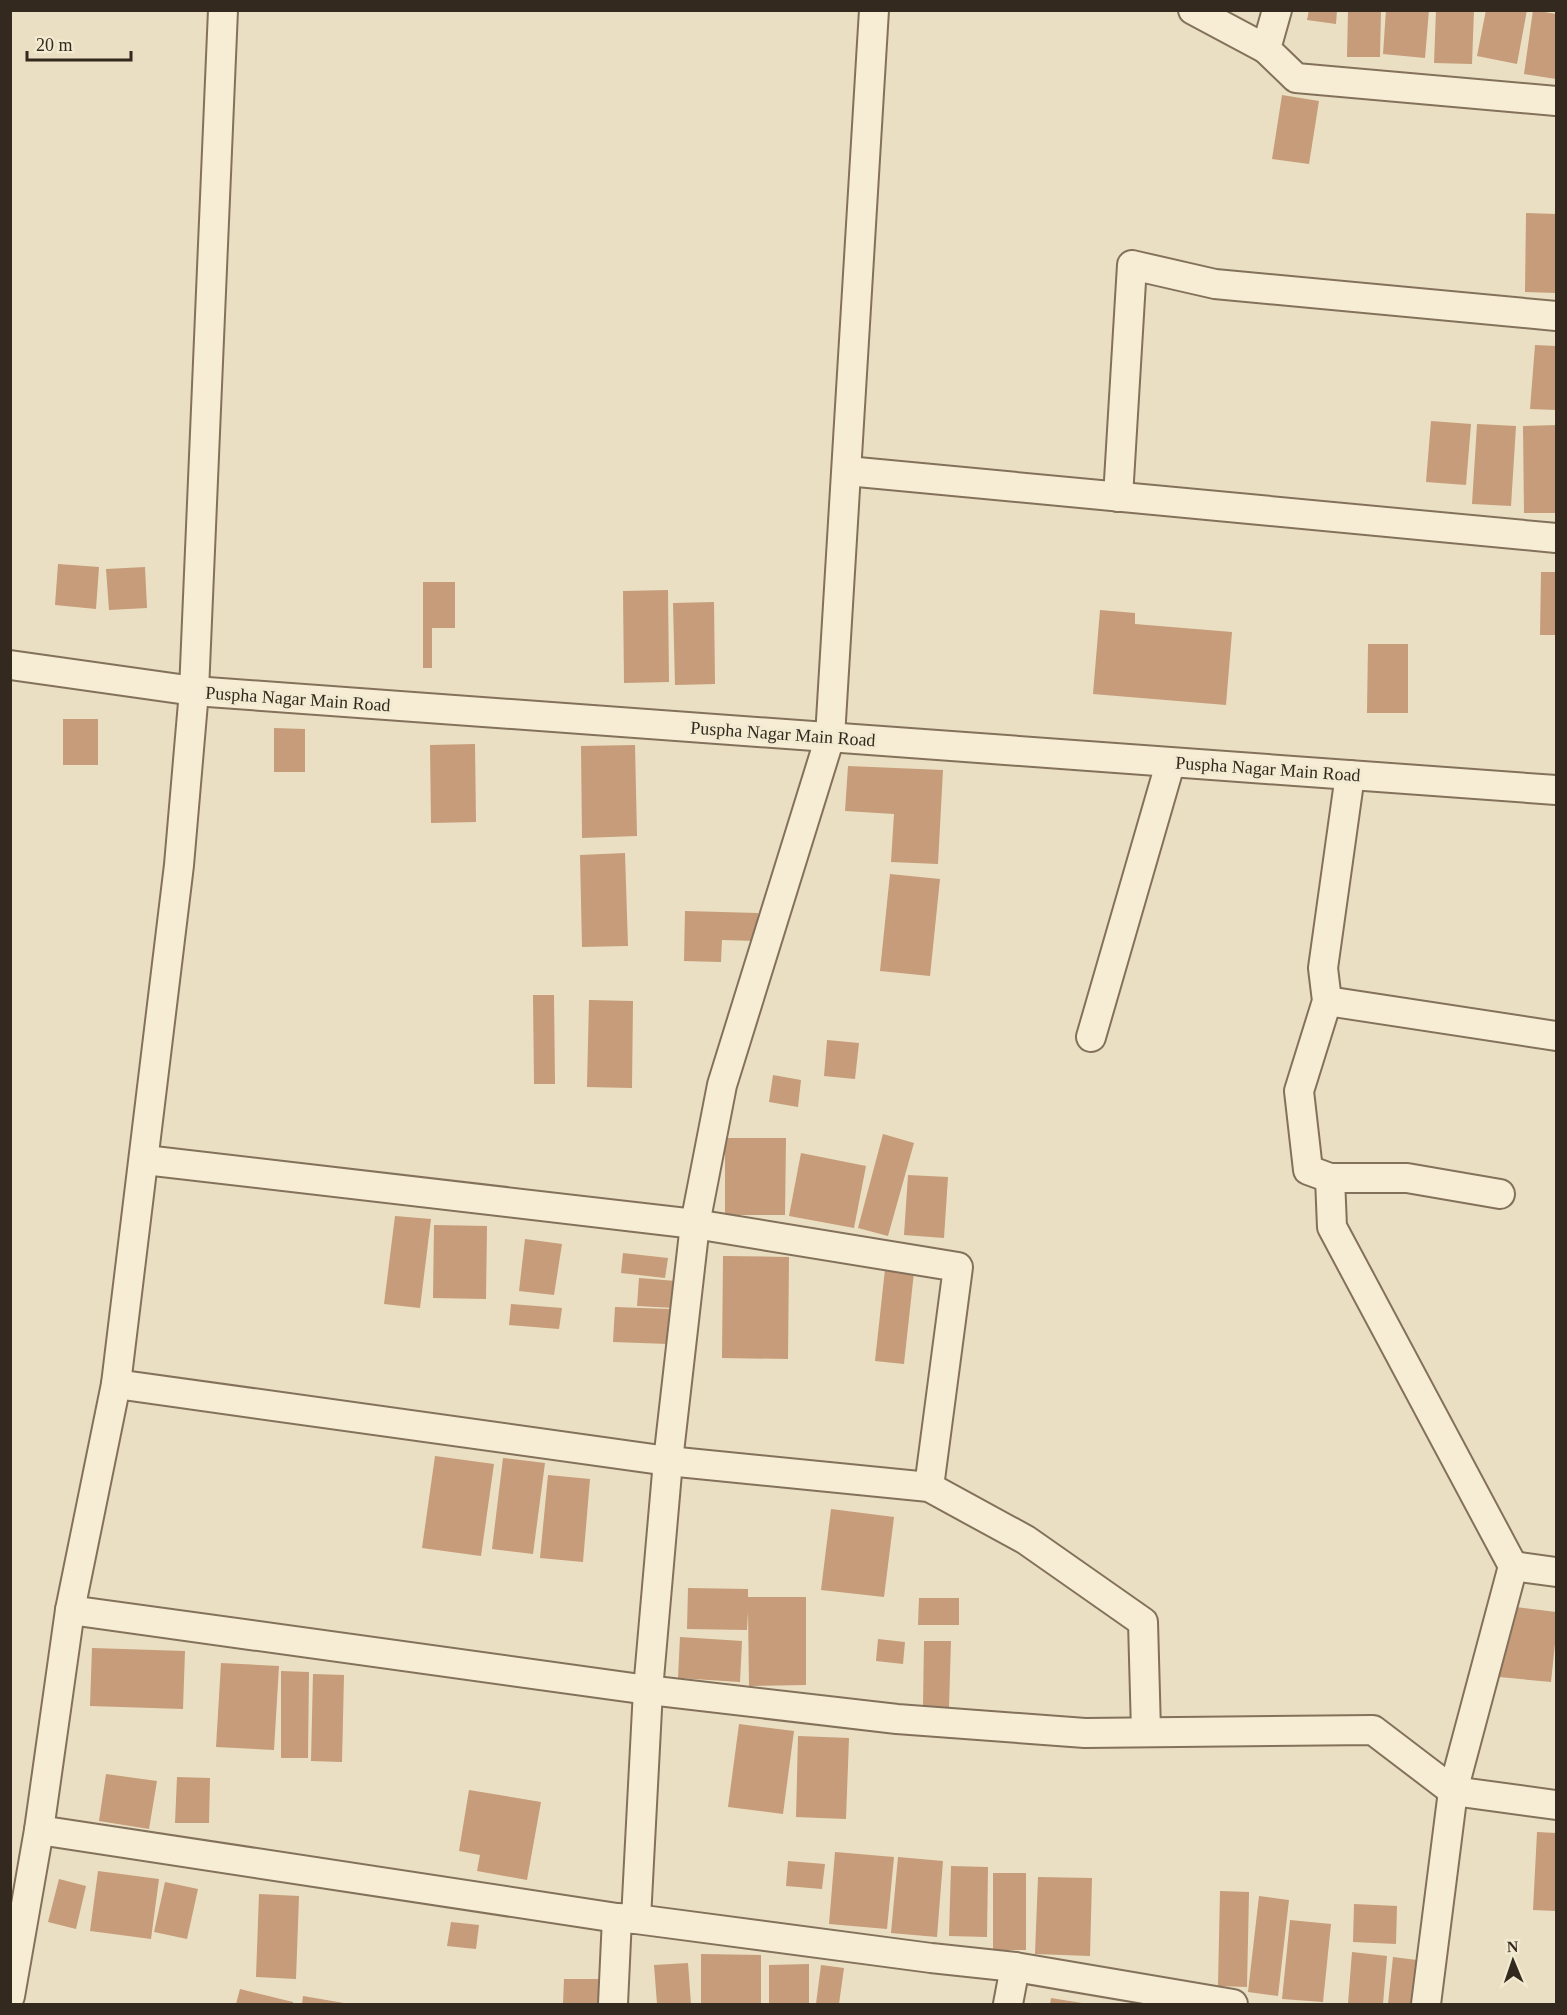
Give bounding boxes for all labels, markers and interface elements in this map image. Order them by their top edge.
scale bar [27,24,130,62]
text: 20 m [36,35,73,55]
street label: Puspha Nagar Main Road [205,683,391,715]
street label: Puspha Nagar Main Road [690,718,876,750]
street label: Puspha Nagar Main Road [1175,753,1361,785]
north arrow [1483,1931,1543,1991]
text: N [1506,1938,1519,1955]

